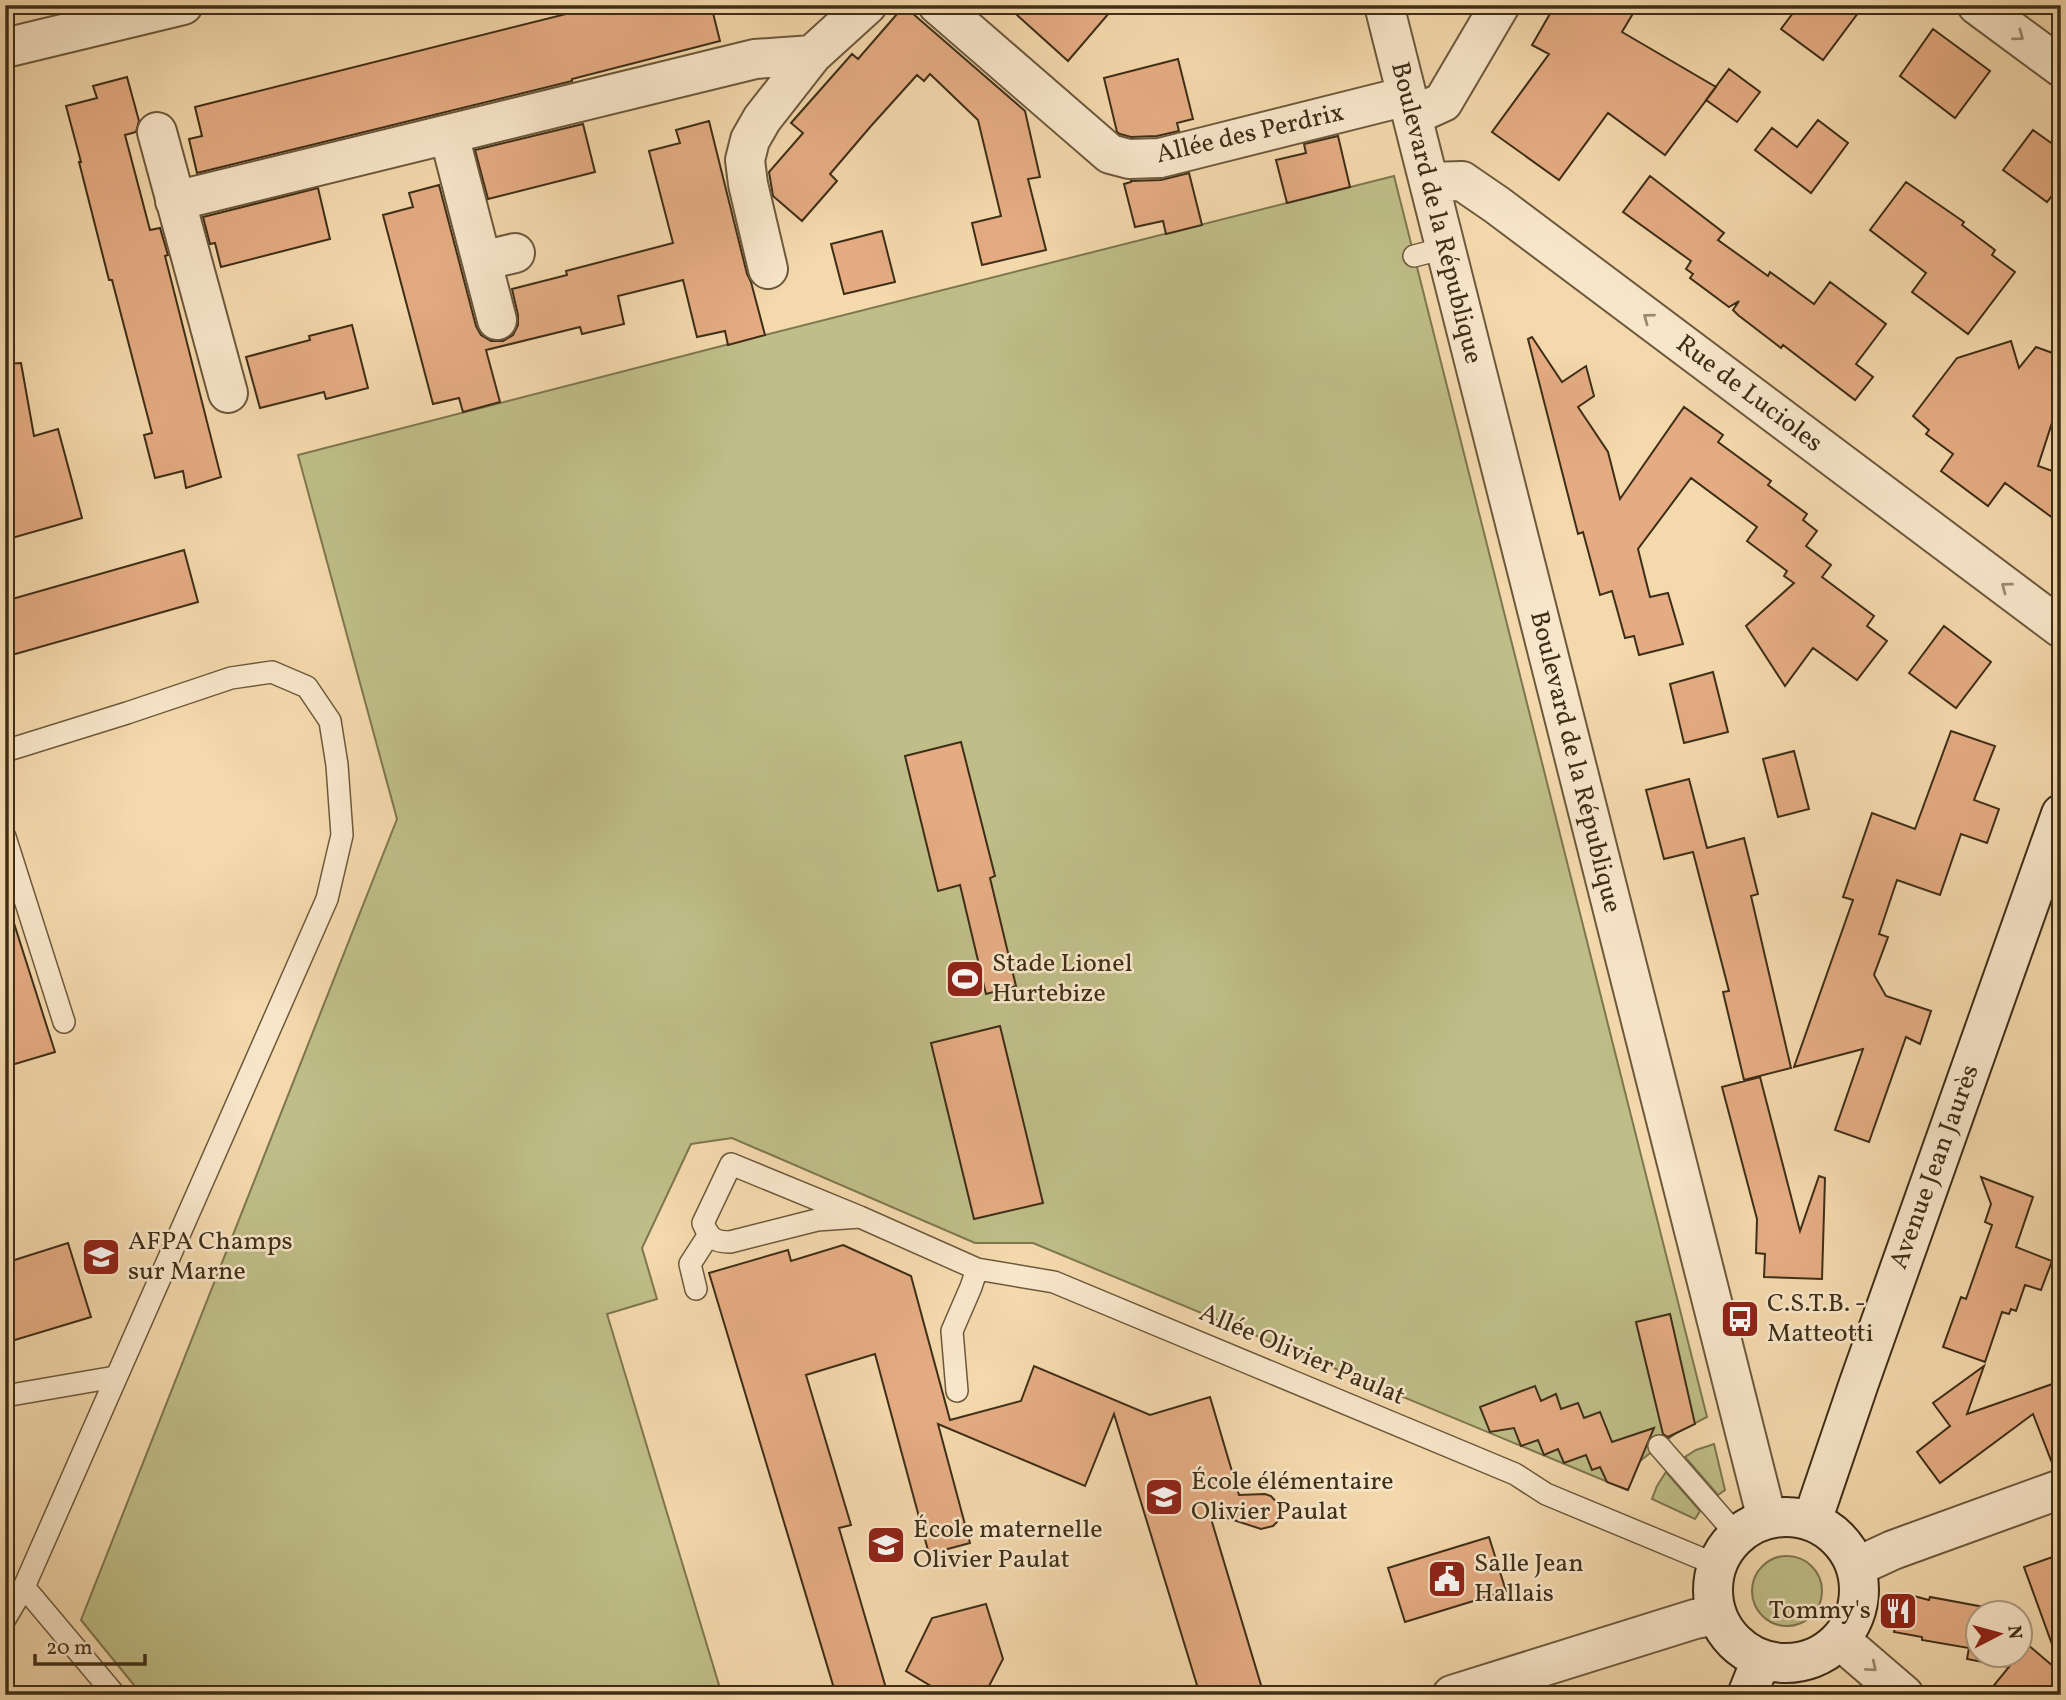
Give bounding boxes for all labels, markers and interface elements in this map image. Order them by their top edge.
one-way arrow [2011,28,2024,41]
street label: Boulevard de la République [1381,58,1491,368]
street label: Allée des Perdrix [1153,95,1347,173]
one-way arrow [1643,314,1656,326]
street label: Rue de Lucioles [1668,327,1830,461]
one-way arrow [2001,583,2014,595]
street label: Boulevard de la République [1520,607,1630,917]
place label: Stade Lionel Hurtebize [992,946,1132,1012]
sports icon: Stade Lionel Hurtebize [944,958,986,1000]
street label: Avenue Jean Jaurès [1881,1060,1989,1274]
place label: AFPA Champs sur Marne [128,1224,293,1290]
school or university icon: AFPA Champs sur Marne [80,1236,122,1278]
place label: C.S.T.B. - Matteotti [1767,1286,1873,1352]
street label: Allée Olivier Paulat [1193,1295,1411,1415]
bus stop icon: C.S.T.B. - Matteotti [1719,1298,1761,1340]
place label: École élémentaire Olivier Paulat [1191,1464,1394,1530]
school or university icon: École élémentaire Olivier Paulat [1143,1476,1185,1518]
place label: École maternelle Olivier Paulat [913,1512,1103,1578]
school or university icon: École maternelle Olivier Paulat [865,1524,907,1566]
place label: Salle Jean Hallais [1474,1546,1584,1612]
public building icon: Salle Jean Hallais [1426,1558,1468,1600]
restaurant icon: Tommy's [1877,1590,1919,1632]
place label: Tommy's [1768,1593,1871,1629]
north arrow [1965,1598,2035,1668]
scale bar [35,1623,145,1667]
text: N [2000,1624,2028,1641]
text: 20 m [46,1634,92,1663]
one-way arrow [1864,1659,1877,1671]

